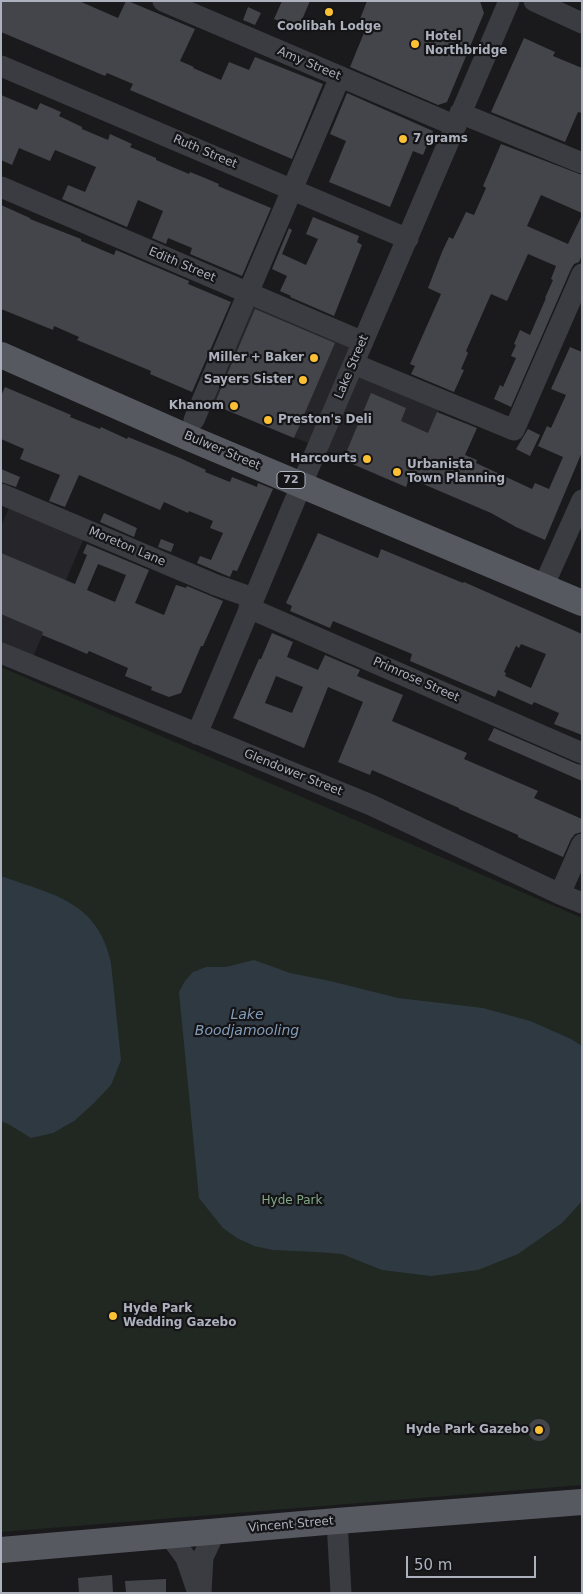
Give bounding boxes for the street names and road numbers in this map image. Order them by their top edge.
street label: Amy Street [275,44,343,84]
street label: Ruth Street [171,132,239,172]
street label: Edith Street [146,244,218,286]
street label: Lake Street [332,333,372,401]
street label: Bulwer Street [182,428,262,474]
road number: 72 [277,472,305,488]
street label: Moreton Lane [86,524,168,570]
street label: Primrose Street [371,655,461,705]
street label: Glendower Street [242,747,344,799]
street label: Vincent Street [248,1514,334,1536]

